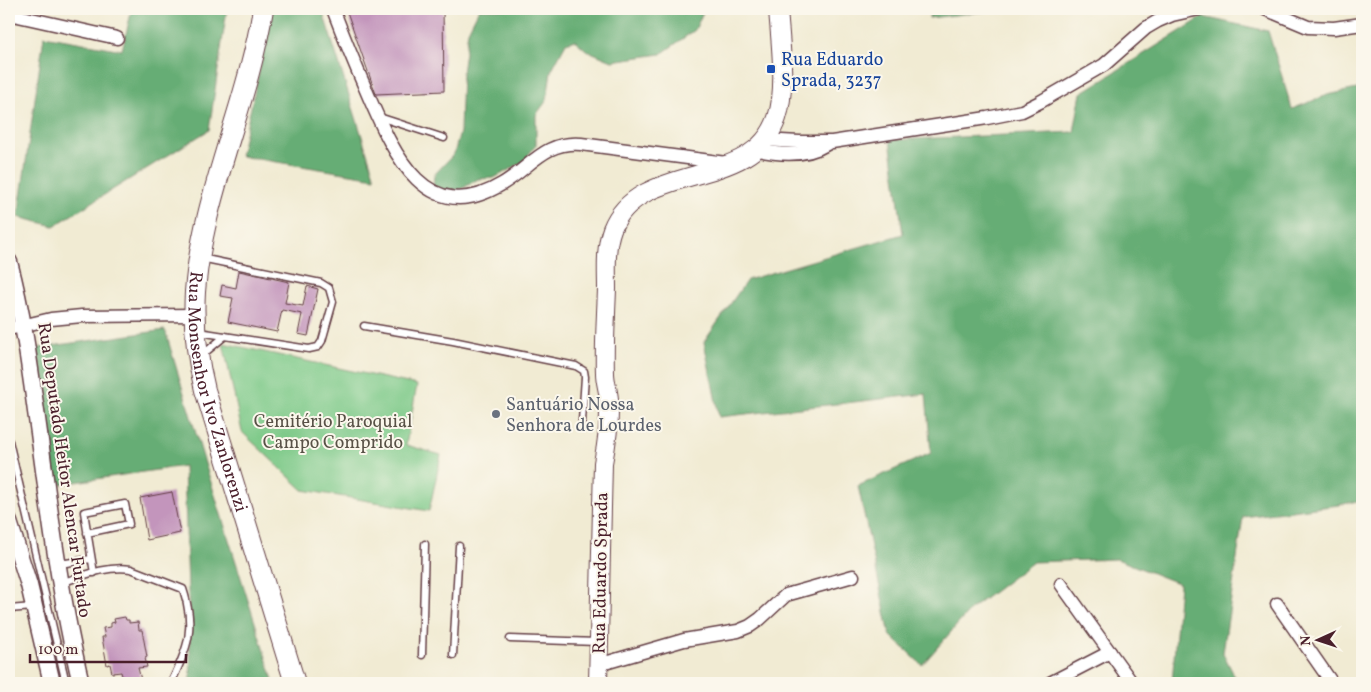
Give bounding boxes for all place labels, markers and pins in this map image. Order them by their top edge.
place label: Rua Eduardo Sprada, 3237 [781,48,883,94]
marker: Rua Eduardo Sprada, 3237 [765,63,777,75]
place label: Santuário Nossa Senhora de Lourdes [506,393,662,439]
marker: Santuário Nossa Senhora de Lourdes [490,408,502,420]

